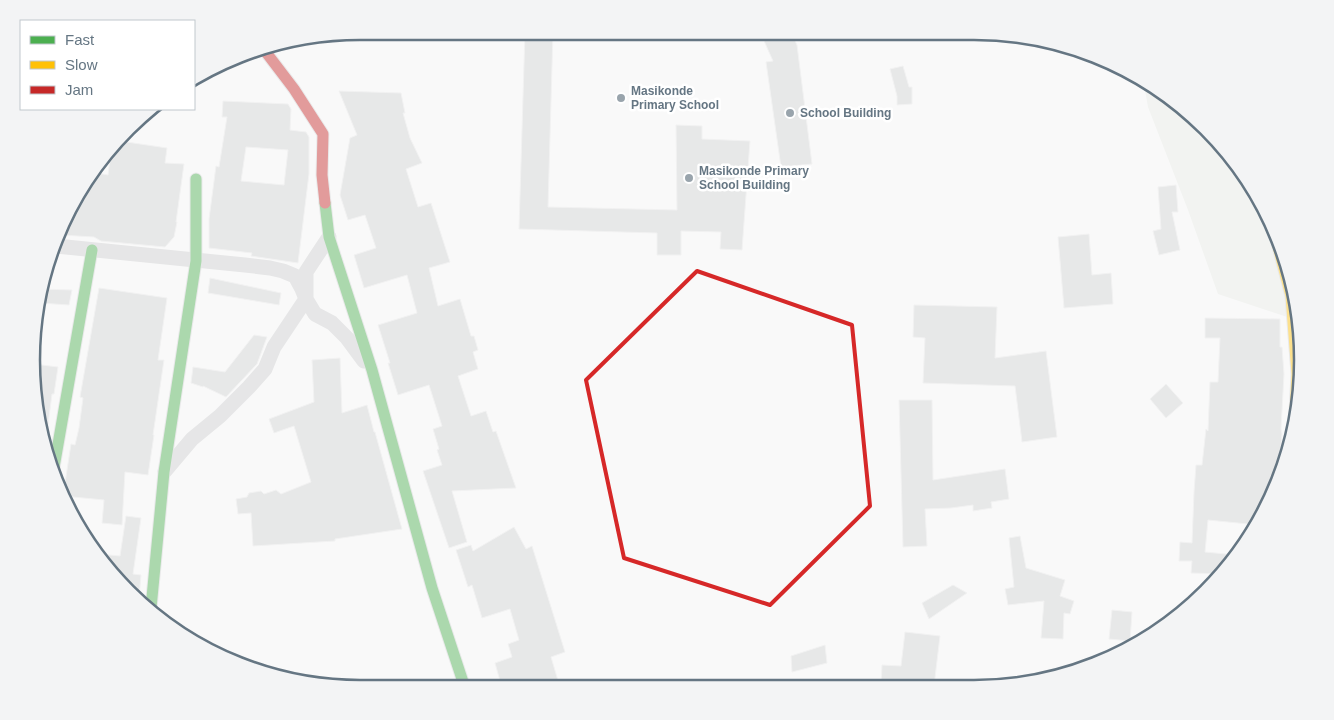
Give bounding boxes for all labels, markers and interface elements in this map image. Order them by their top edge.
legend [20,20,195,110]
text: Fast [65,31,95,48]
text: Slow [65,56,98,73]
text: Jam [65,81,93,98]
place label: Masikonde Primary School [631,84,719,112]
marker: Masikonde Primary School [615,92,627,104]
place label: School Building [800,106,891,120]
marker: School Building [784,107,796,119]
place label: Masikonde Primary School Building [699,164,809,192]
marker: Masikonde Primary School Building [683,172,695,184]

